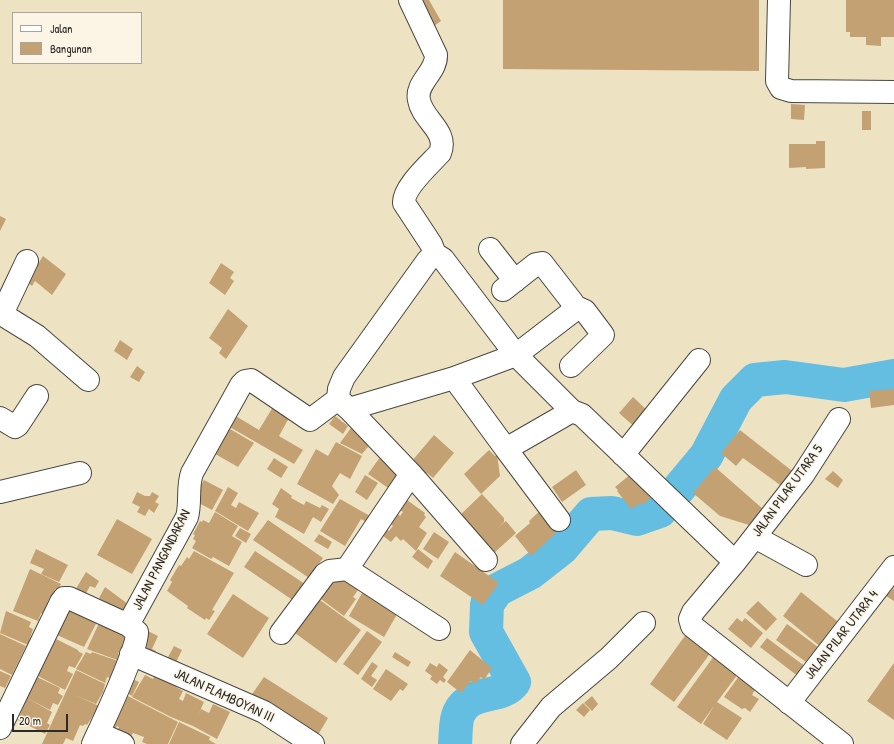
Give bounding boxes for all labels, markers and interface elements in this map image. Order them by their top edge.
legend [12,12,142,64]
text: Jalan [50,20,72,37]
text: Bangunan [50,40,92,57]
street label: JALAN PILAR UTARA 5 [749,442,827,540]
street label: JALAN PANGANDARAN [129,507,195,613]
street label: JALAN PILAR UTARA 4 [802,587,882,683]
street label: JALAN FLAMBOYAN III [171,665,277,727]
scale bar [14,706,70,732]
text: 20 m [19,712,41,729]

